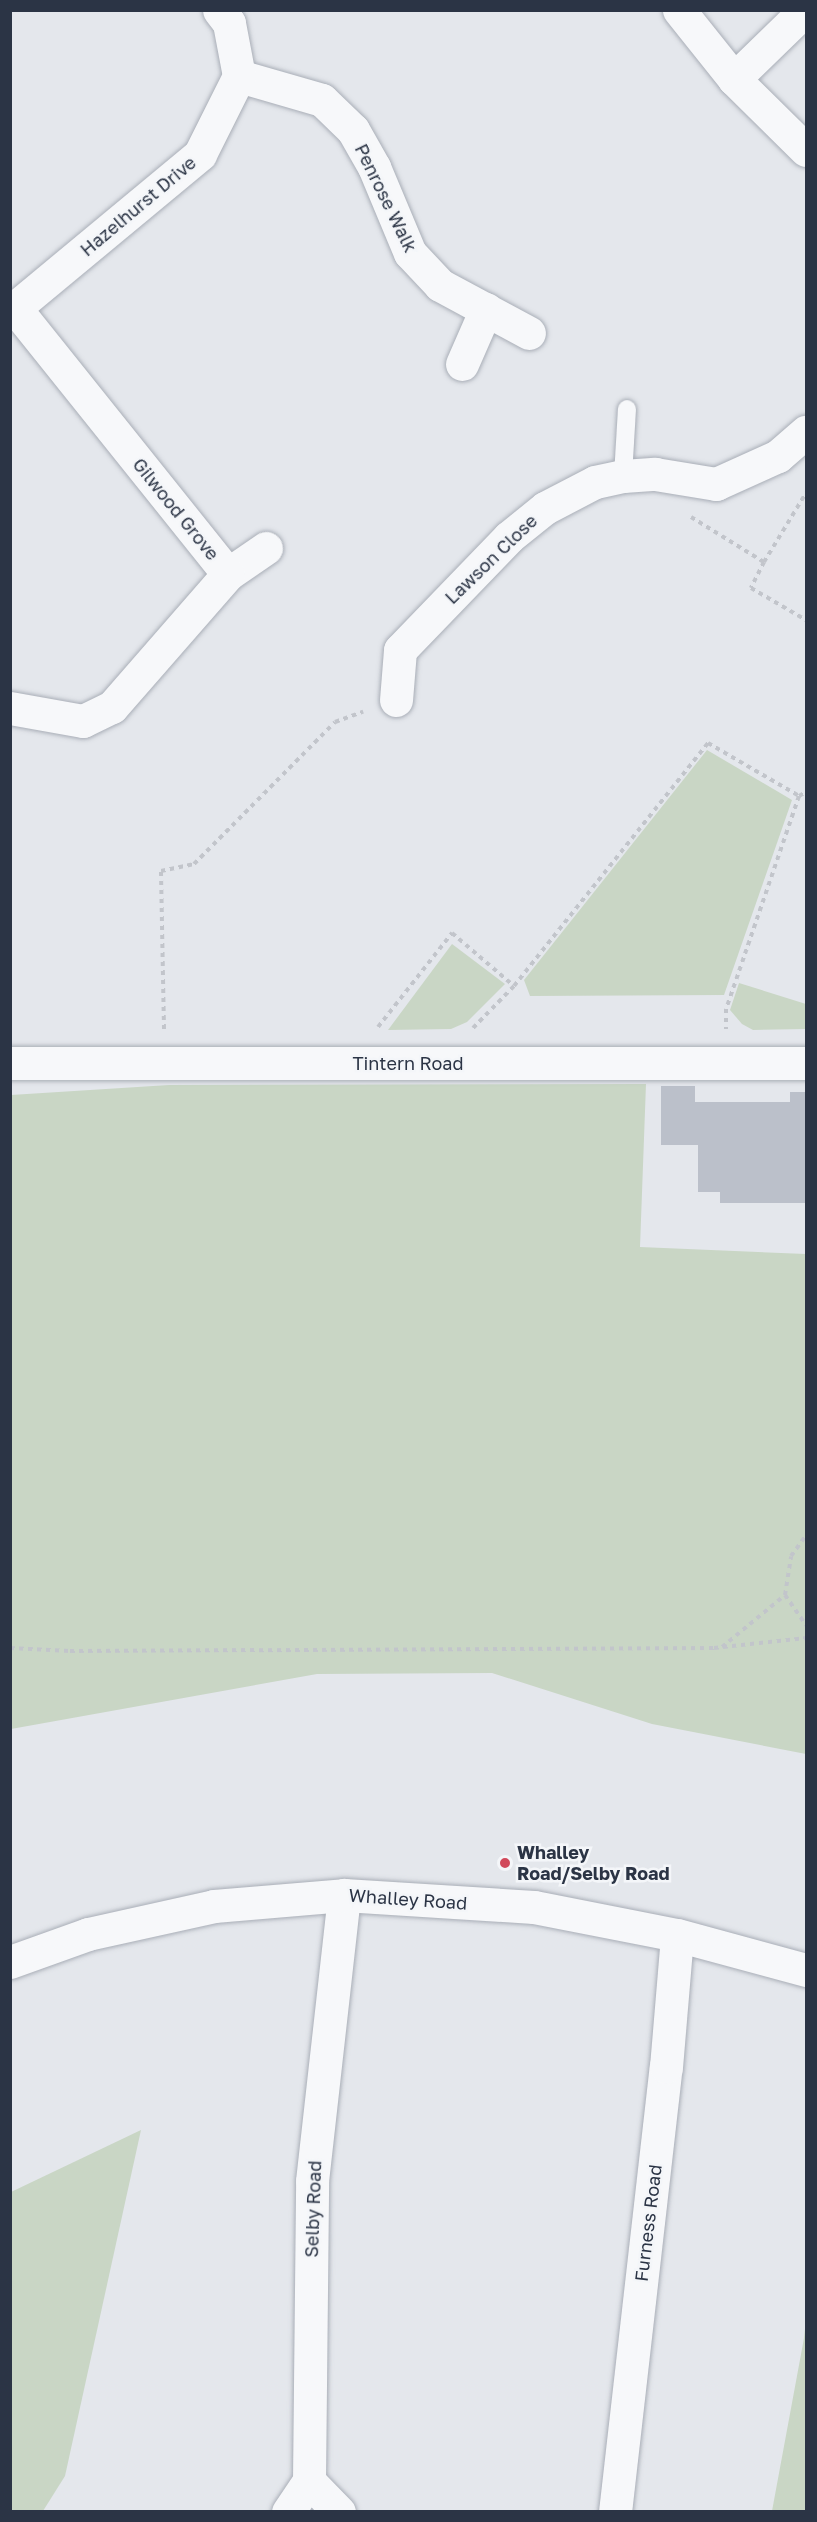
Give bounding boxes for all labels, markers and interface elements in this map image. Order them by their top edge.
street label: Penrose Walk [350,140,422,256]
street label: Hazelhurst Drive [76,151,200,261]
street label: Gilwood Grove [128,454,224,564]
street label: Lawson Close [441,510,541,608]
street label: Tintern Road [352,1052,464,1074]
place label: Whalley Road/Selby Road [517,1842,669,1884]
marker: Whalley Road/Selby Road [498,1856,512,1870]
street label: Whalley Road [348,1884,468,1914]
street label: Selby Road [301,2160,325,2258]
street label: Furness Road [630,2163,666,2283]

